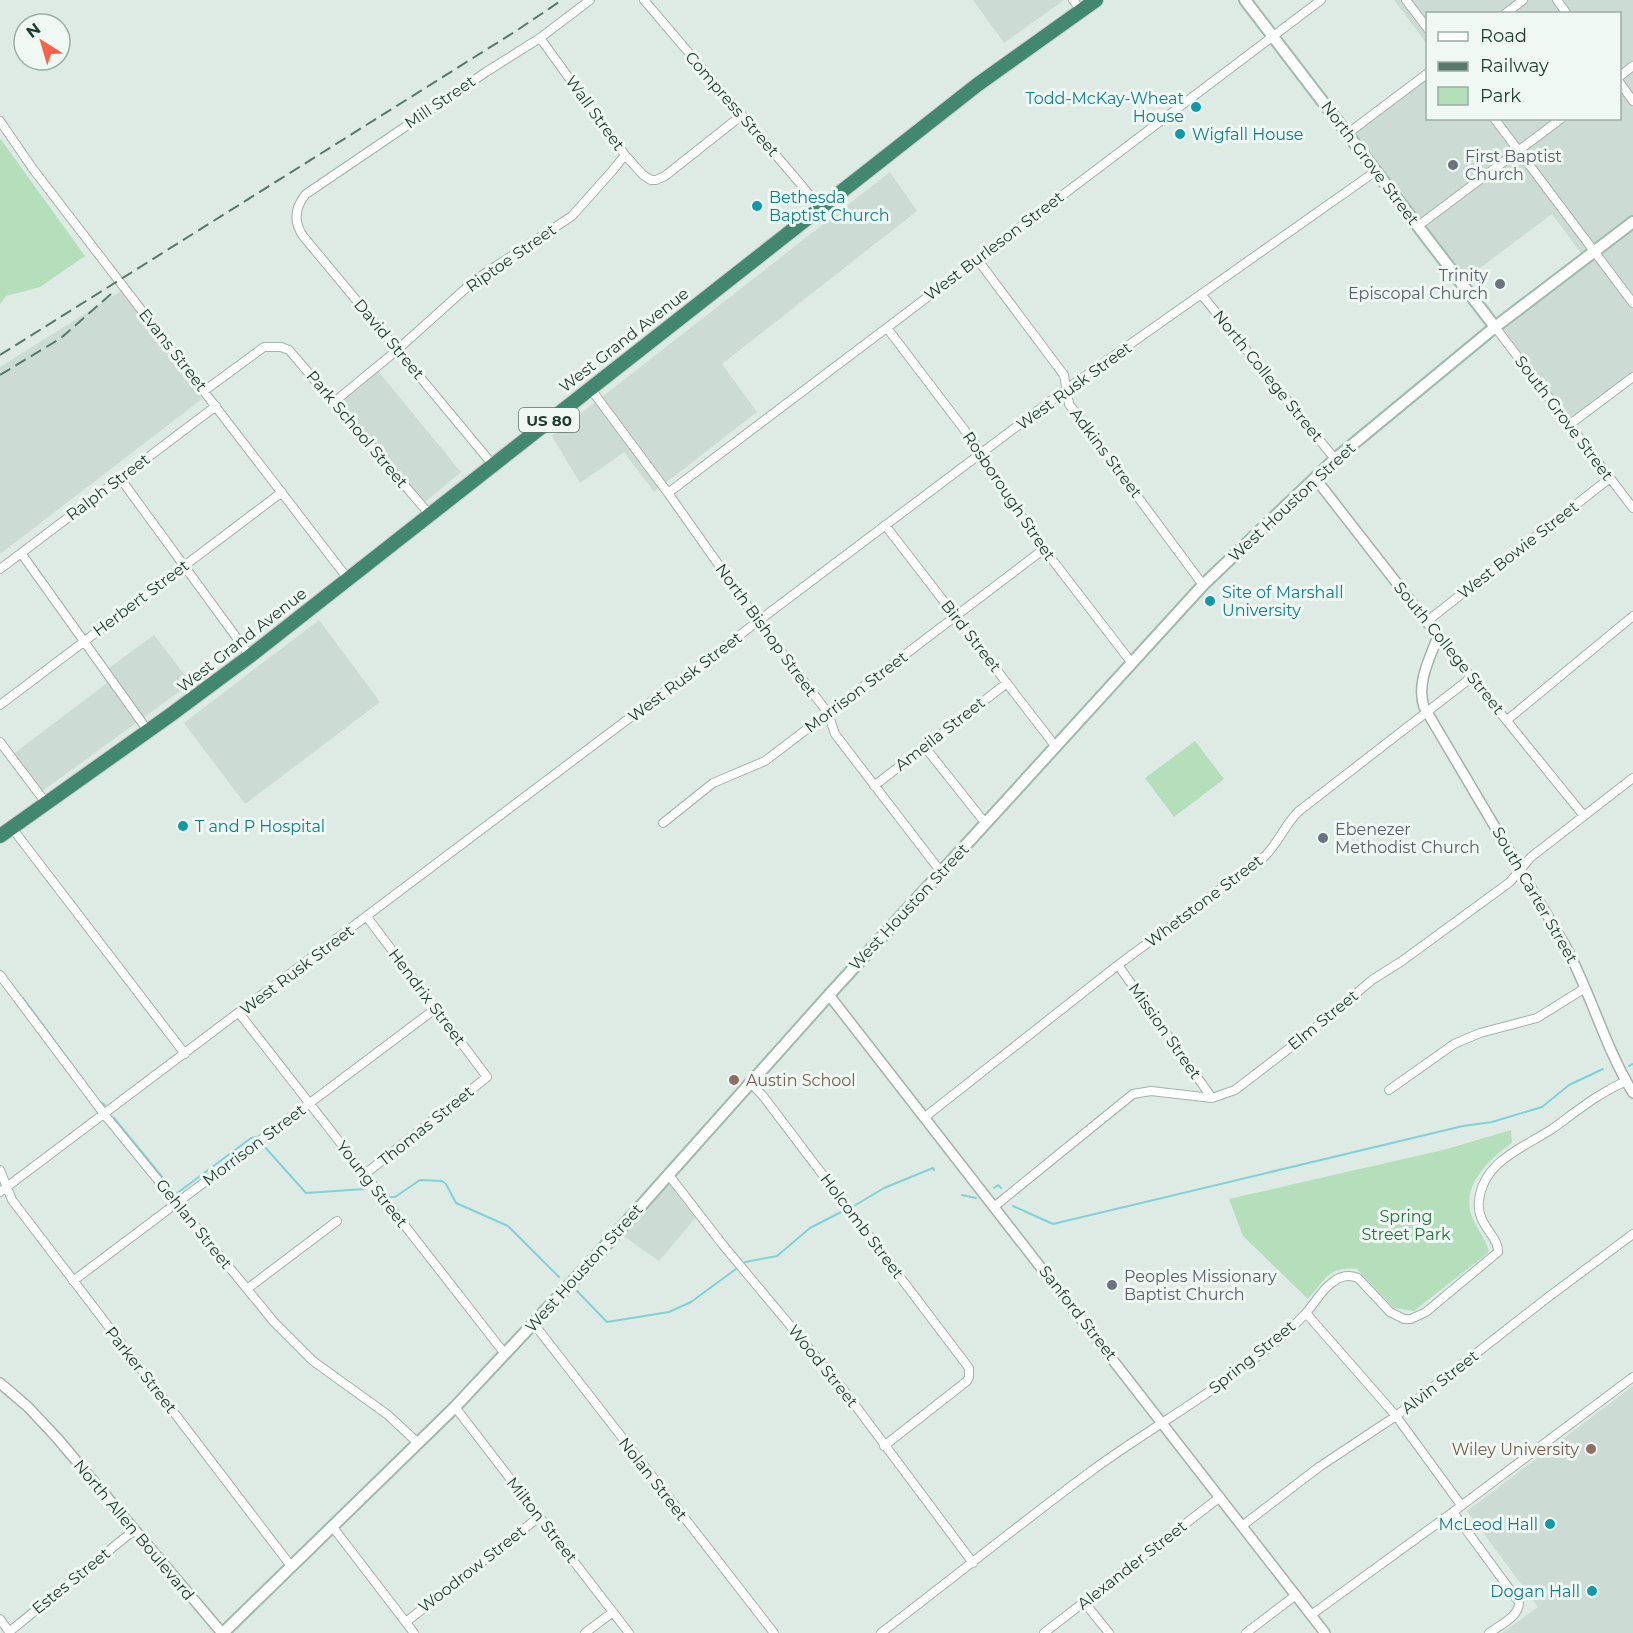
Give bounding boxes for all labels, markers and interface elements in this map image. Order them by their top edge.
north arrow [12,12,72,72]
legend [1426,12,1621,120]
text: N [22,19,44,42]
text: Road [1480,25,1527,47]
street label: Compress Street [681,48,783,161]
text: Railway [1480,55,1549,77]
street label: Mill Street [401,71,479,132]
street label: Wall Street [562,72,629,154]
text: Park [1480,85,1521,107]
place label: Todd-McKay-Wheat House [1025,89,1184,126]
street label: North Grove Street [1317,97,1423,229]
marker: Todd-McKay-Wheat House [1189,100,1203,114]
place label: Wigfall House [1192,125,1304,144]
marker: Wigfall House [1173,127,1187,141]
place label: First Baptist Church [1465,147,1562,184]
marker: First Baptist Church [1446,158,1460,172]
street label: West Burleson Street [921,187,1068,305]
place label: Bethesda Baptist Church [769,188,889,225]
marker: Bethesda Baptist Church [750,199,764,213]
street label: Riptoe Street [462,220,560,296]
place label: Trinity Episcopal Church [1348,266,1488,303]
marker: Trinity Episcopal Church [1493,277,1507,291]
street label: West Grand Avenue [556,284,692,396]
street label: David Street [350,295,428,383]
street label: Evans Street [135,305,211,395]
street label: North College Street [1209,306,1327,446]
street label: West Rusk Street [1013,338,1136,434]
street label: South Grove Street [1511,352,1617,484]
street label: Park School Street [302,367,412,492]
street label: Adkins Street [1066,404,1146,502]
road number: US 80 [519,408,579,432]
street label: Rosborough Street [959,428,1060,565]
street label: West Houston Street [1225,438,1360,566]
street label: Ralph Street [63,449,154,525]
street label: West Bowie Street [1454,497,1582,603]
street label: Herbert Street [89,555,193,640]
street label: North Bishop Street [711,560,821,701]
street label: South College Street [1390,578,1508,718]
place label: Site of Marshall University [1222,583,1343,620]
street label: West Grand Avenue [174,584,310,696]
marker: Site of Marshall University [1203,594,1217,608]
street label: Bird Street [937,596,1005,676]
street label: West Rusk Street [624,628,746,726]
street label: Morrison Street [801,647,911,737]
street label: Ameila Street [891,693,989,775]
place label: T and P Hospital [195,817,325,836]
marker: T and P Hospital [176,819,190,833]
place label: Ebenezer Methodist Church [1335,820,1480,857]
street label: South Carter Street [1488,823,1582,967]
marker: Ebenezer Methodist Church [1316,831,1330,845]
street label: West Houston Street [845,839,973,974]
street label: Whetstone Street [1142,851,1267,951]
street label: West Rusk Street [236,921,358,1019]
street label: Hendrix Street [384,945,470,1049]
street label: Mission Street [1125,979,1205,1083]
street label: Elm Street [1284,986,1362,1054]
place label: Austin School [746,1071,856,1090]
marker: Austin School [727,1073,741,1087]
street label: Thomas Street [375,1082,478,1170]
street label: Morrison Street [199,1100,309,1190]
street label: Young Street [332,1137,412,1231]
street label: Holcomb Street [816,1170,908,1283]
street label: Gehlan Street [152,1175,236,1273]
street label: West Houston Street [521,1199,647,1336]
park label: Spring Street Park [1361,1207,1451,1244]
street label: Sanford Street [1035,1262,1121,1365]
place label: Peoples Missionary Baptist Church [1124,1267,1277,1304]
marker: Peoples Missionary Baptist Church [1105,1278,1119,1292]
street label: Spring Street [1205,1316,1299,1398]
street label: Wood Street [784,1321,862,1411]
street label: Parker Street [101,1323,181,1418]
street label: Alvin Street [1398,1346,1483,1418]
street label: Nolan Street [615,1434,692,1525]
place label: Wiley University [1452,1440,1579,1459]
marker: Wiley University [1584,1442,1598,1456]
street label: North Allen Boulevard [70,1456,198,1604]
street label: Milton Street [503,1473,582,1567]
place label: McLeod Hall [1439,1515,1538,1534]
street label: Alexander Street [1074,1516,1191,1614]
marker: McLeod Hall [1543,1517,1557,1531]
street label: Woodrow Street [415,1521,530,1617]
street label: Estes Street [28,1544,114,1618]
place label: Dogan Hall [1490,1582,1580,1601]
marker: Dogan Hall [1585,1584,1599,1598]

